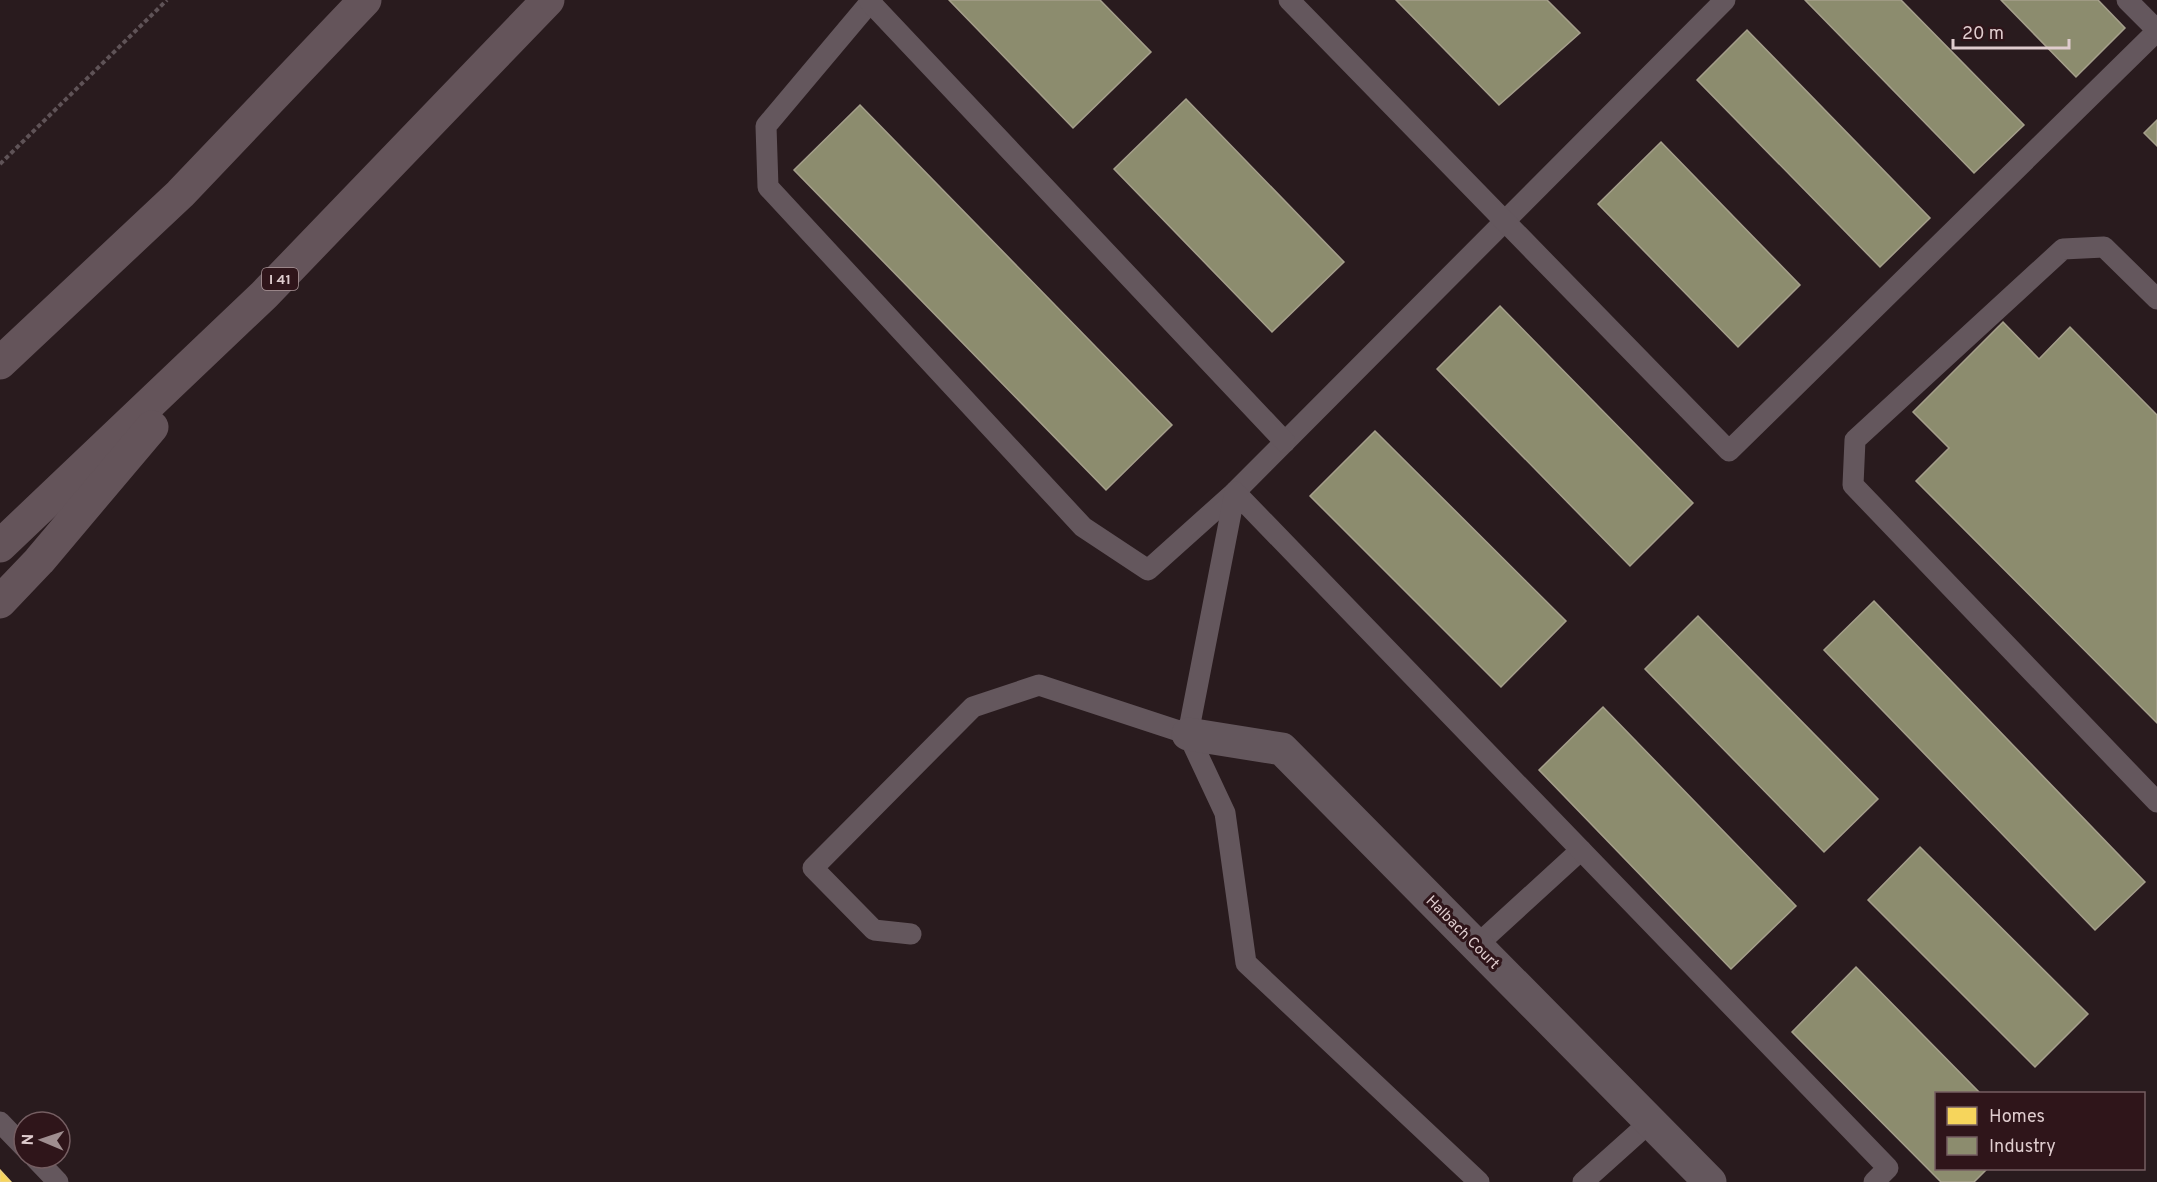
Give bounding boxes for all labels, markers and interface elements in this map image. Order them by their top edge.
scale bar [1953,12,2068,50]
text: 20 m [1962,23,2004,46]
road number: I 41 [262,268,298,290]
street label: Halbach Court [1421,892,1503,974]
legend [1935,1092,2145,1170]
text: Homes [1989,1106,2045,1129]
north arrow [12,1110,72,1170]
text: N [19,1133,39,1146]
text: Industry [1989,1136,2056,1159]

